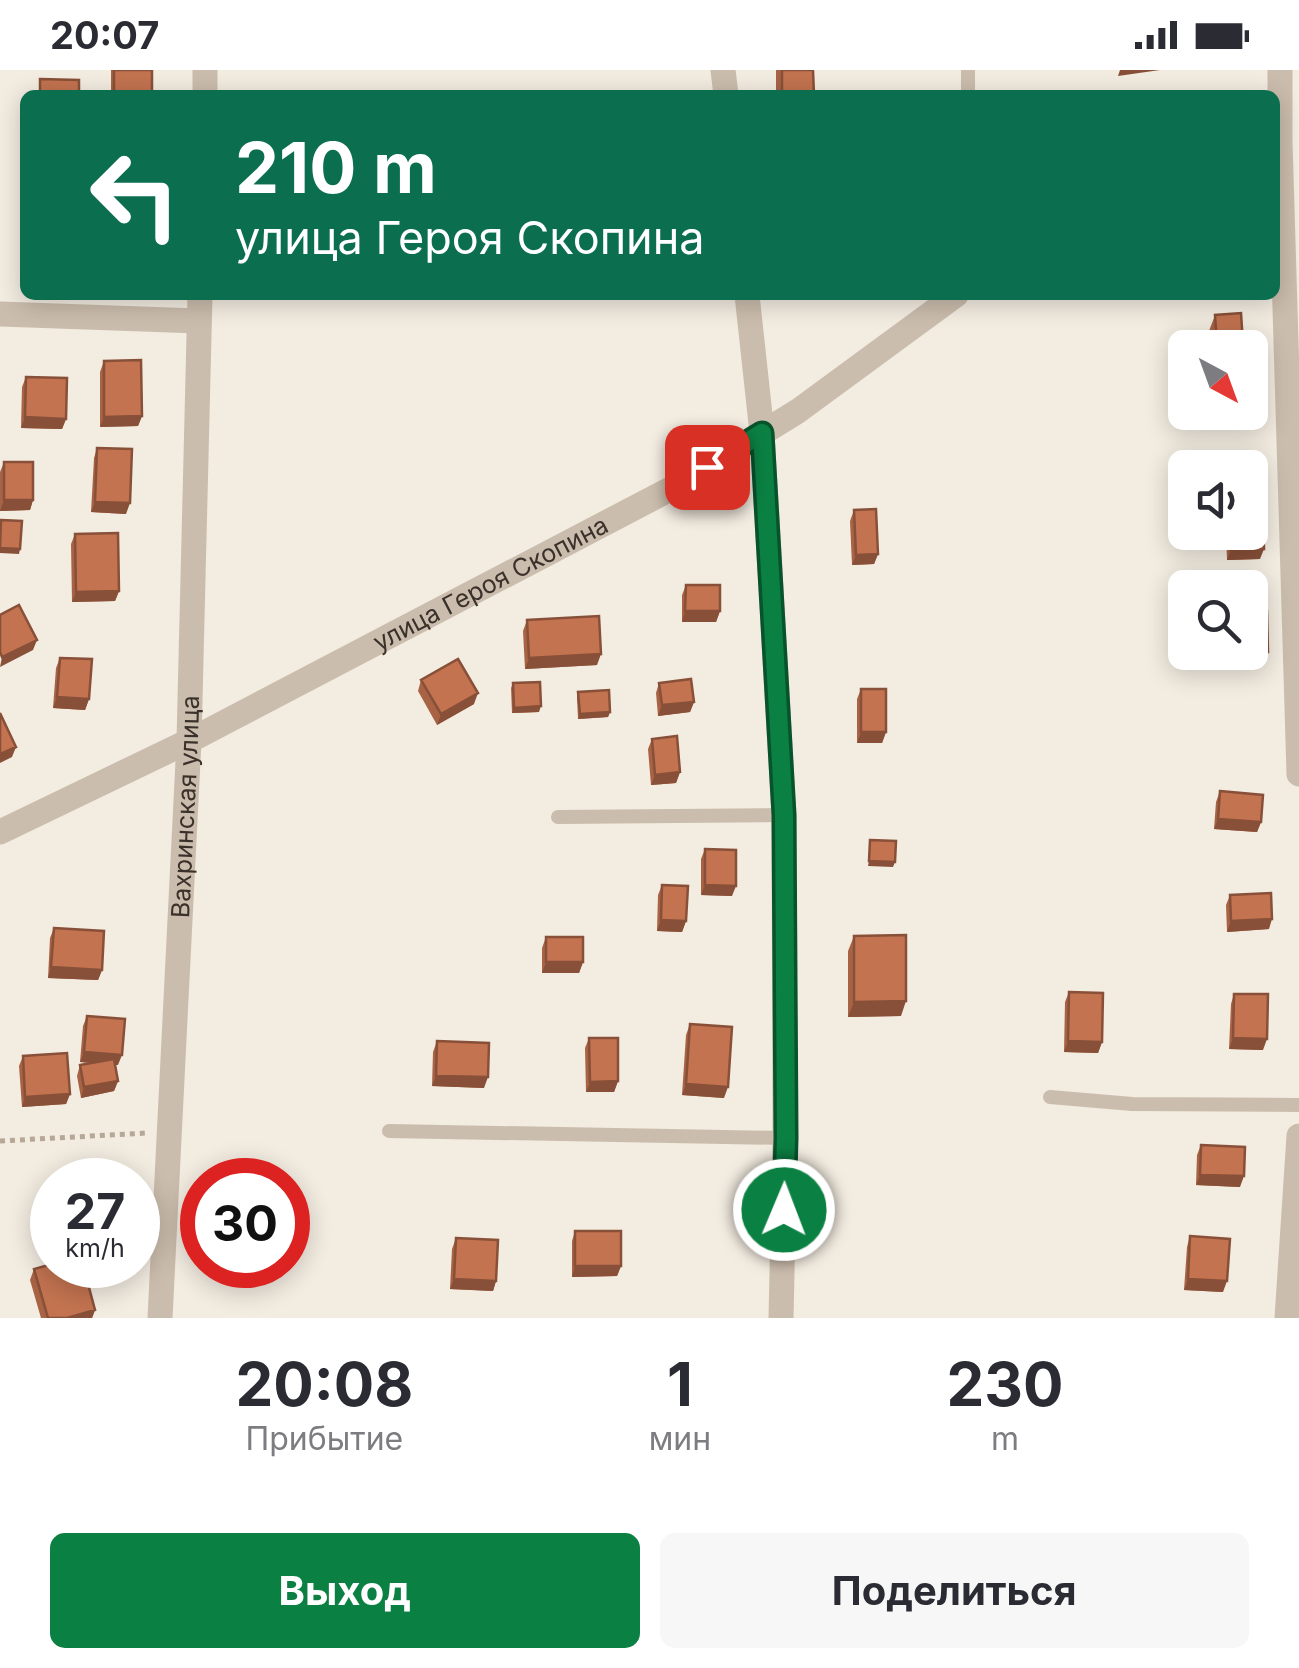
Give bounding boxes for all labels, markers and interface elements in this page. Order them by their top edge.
text: 20:07 [50,12,159,58]
text: 210 m [235,125,437,210]
icon: left [70,130,200,260]
text: улица Героя Скопина [235,210,705,265]
north arrow [1168,330,1268,430]
map controls [1168,330,1268,670]
pin [665,425,750,510]
icon: arrive [680,440,735,495]
button: sound [1168,450,1268,550]
street label: улица Героя Скопина [368,509,613,657]
button: search [1168,570,1268,670]
street label: Вахринская улица [165,695,205,919]
speed limit sign: 30 [180,1158,310,1288]
position arrow [732,1158,836,1262]
text: 27 [65,1181,125,1241]
text: km/h [65,1233,125,1263]
text: 20:08 [235,1348,413,1420]
text: 1 [667,1348,693,1420]
text: 230 [947,1348,1064,1420]
text: Прибытие [245,1419,403,1458]
text: мин [649,1419,711,1458]
text: m [991,1419,1019,1458]
button: Выход [50,1533,640,1648]
button: Поделиться [660,1533,1249,1648]

